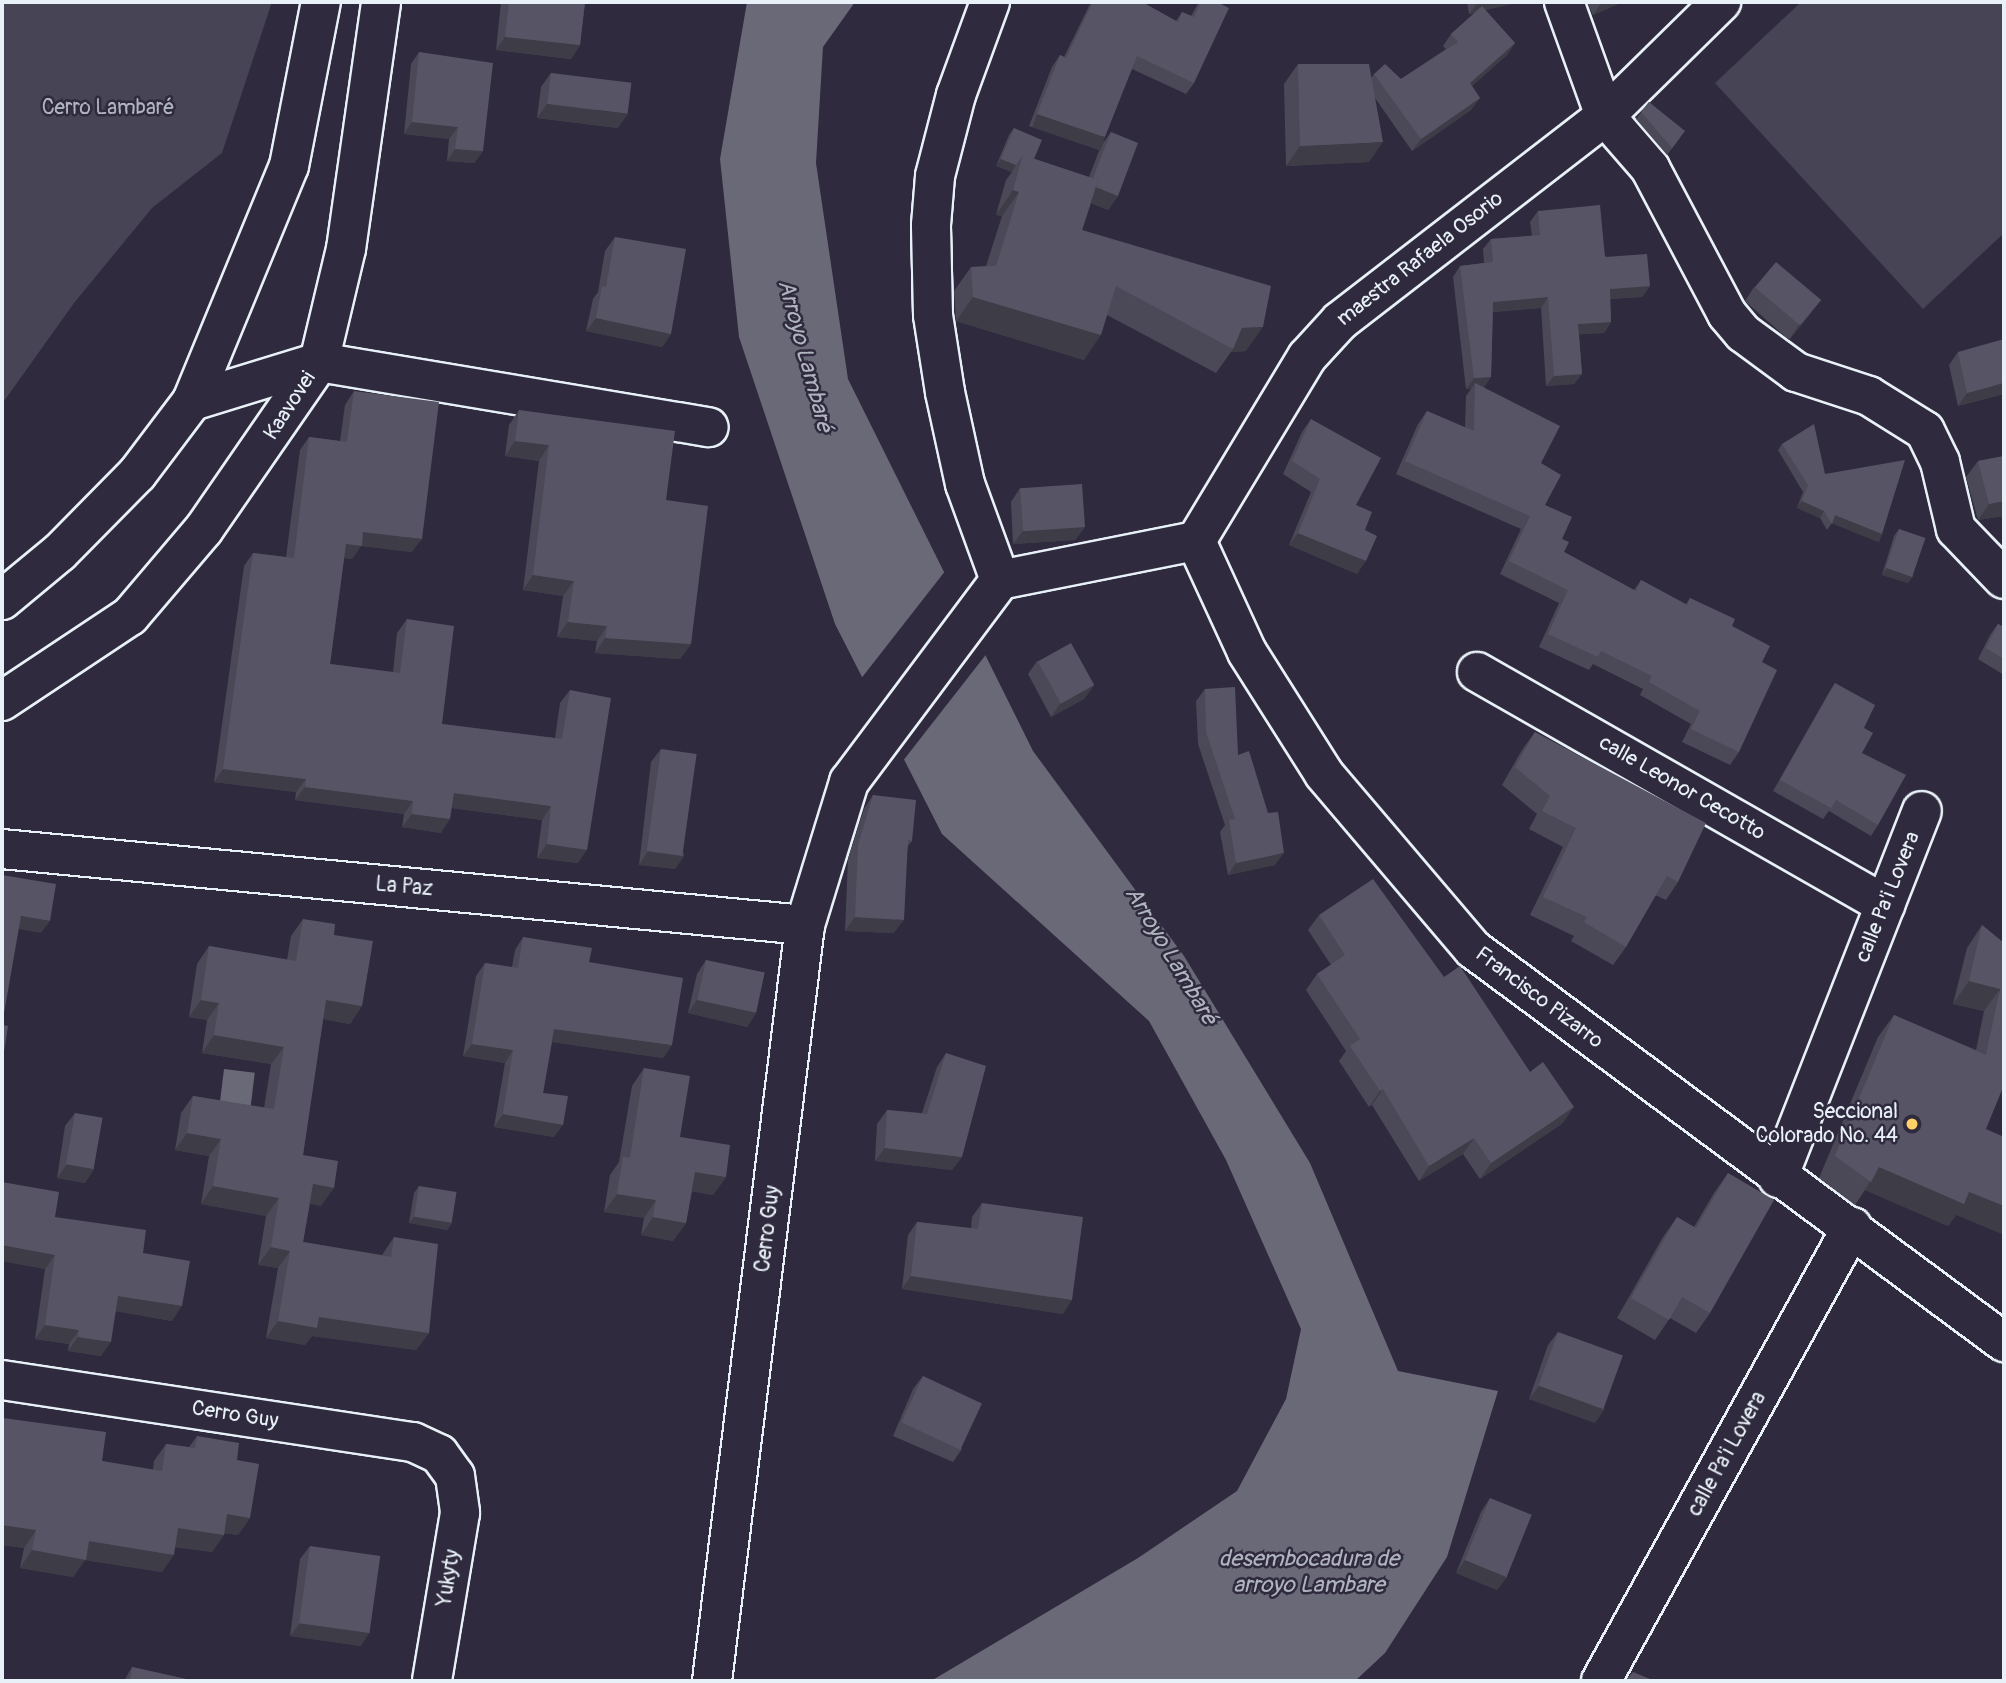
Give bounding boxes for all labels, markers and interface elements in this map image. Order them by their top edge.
park label: Cerro Lambaré [42,95,174,121]
street label: maestra Rafaela Osorio [1332,186,1508,332]
water label: Arroyo Lambaré [771,277,839,435]
street label: Kaavovei [259,367,321,445]
street label: calle Leonor Cecotto [1594,730,1770,846]
street label: calle Pa'i Lovera [1850,828,1926,966]
street label: La Paz [374,872,434,902]
water label: Arroyo Lambaré [1119,882,1223,1030]
street label: Francisco Pizarro [1470,942,1608,1054]
place label: Seccional Colorado No. 44 [1756,1099,1898,1149]
marker: Seccional Colorado No. 44 [1904,1116,1920,1132]
street label: Cerro Guy [750,1184,786,1274]
street label: calle Pa'i Lovera [1682,1387,1772,1521]
street label: Cerro Guy [190,1396,280,1434]
water label: desembocadura de arroyo Lambare [1219,1545,1399,1599]
street label: Yukyty [432,1548,466,1608]

